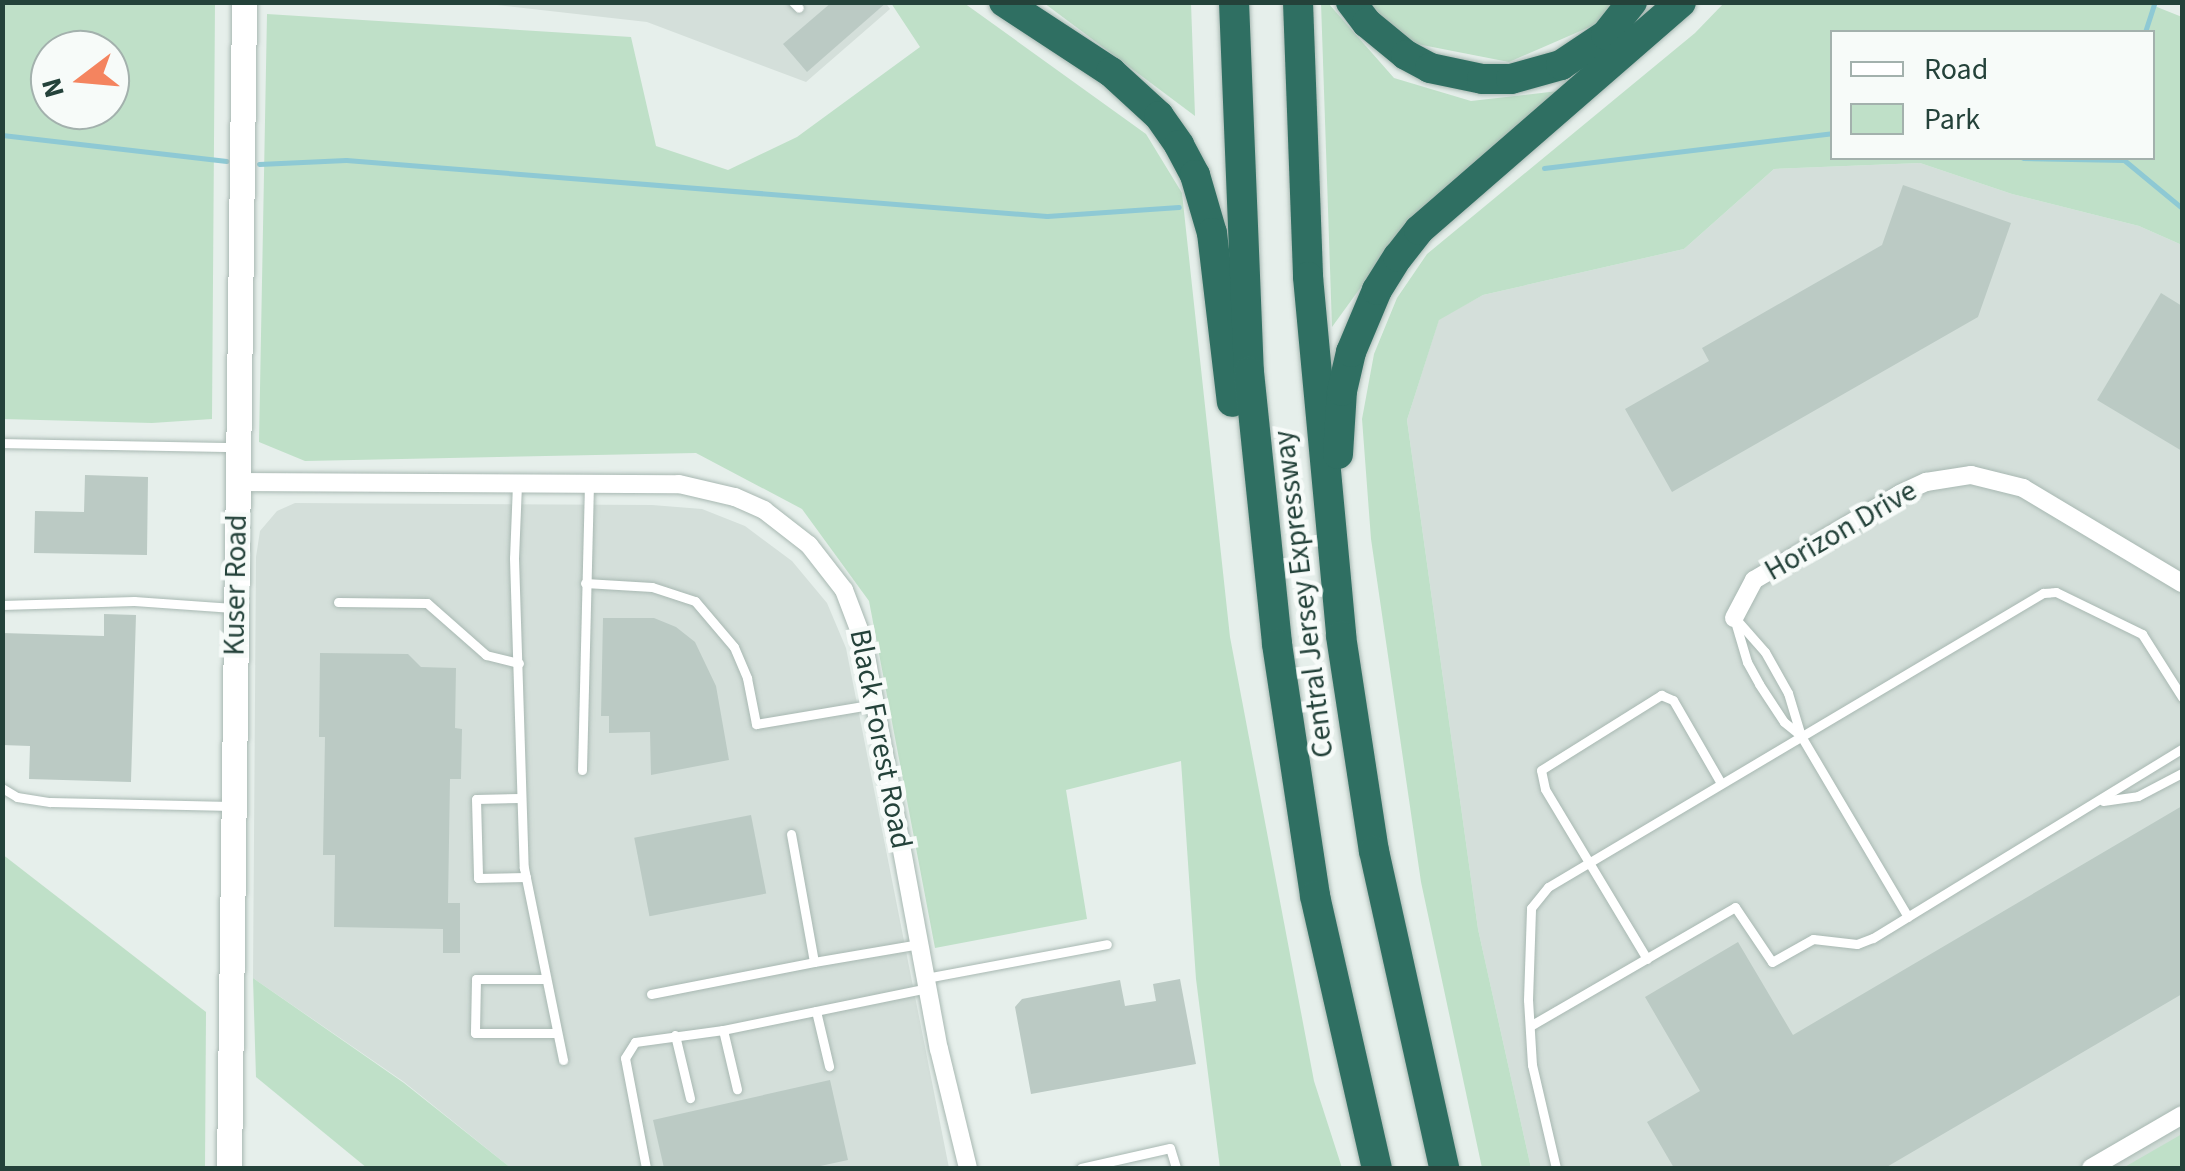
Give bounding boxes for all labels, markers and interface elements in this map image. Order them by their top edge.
north arrow [30,30,130,130]
legend [1830,30,2155,160]
text: Road [1924,48,1988,91]
text: N [31,73,75,102]
text: Park [1924,98,1980,141]
street label: Central Jersey Expressway [1266,428,1342,760]
street label: Horizon Drive [1758,473,1924,589]
street label: Kuser Road [217,514,255,656]
street label: Black Forest Road [841,626,919,852]

